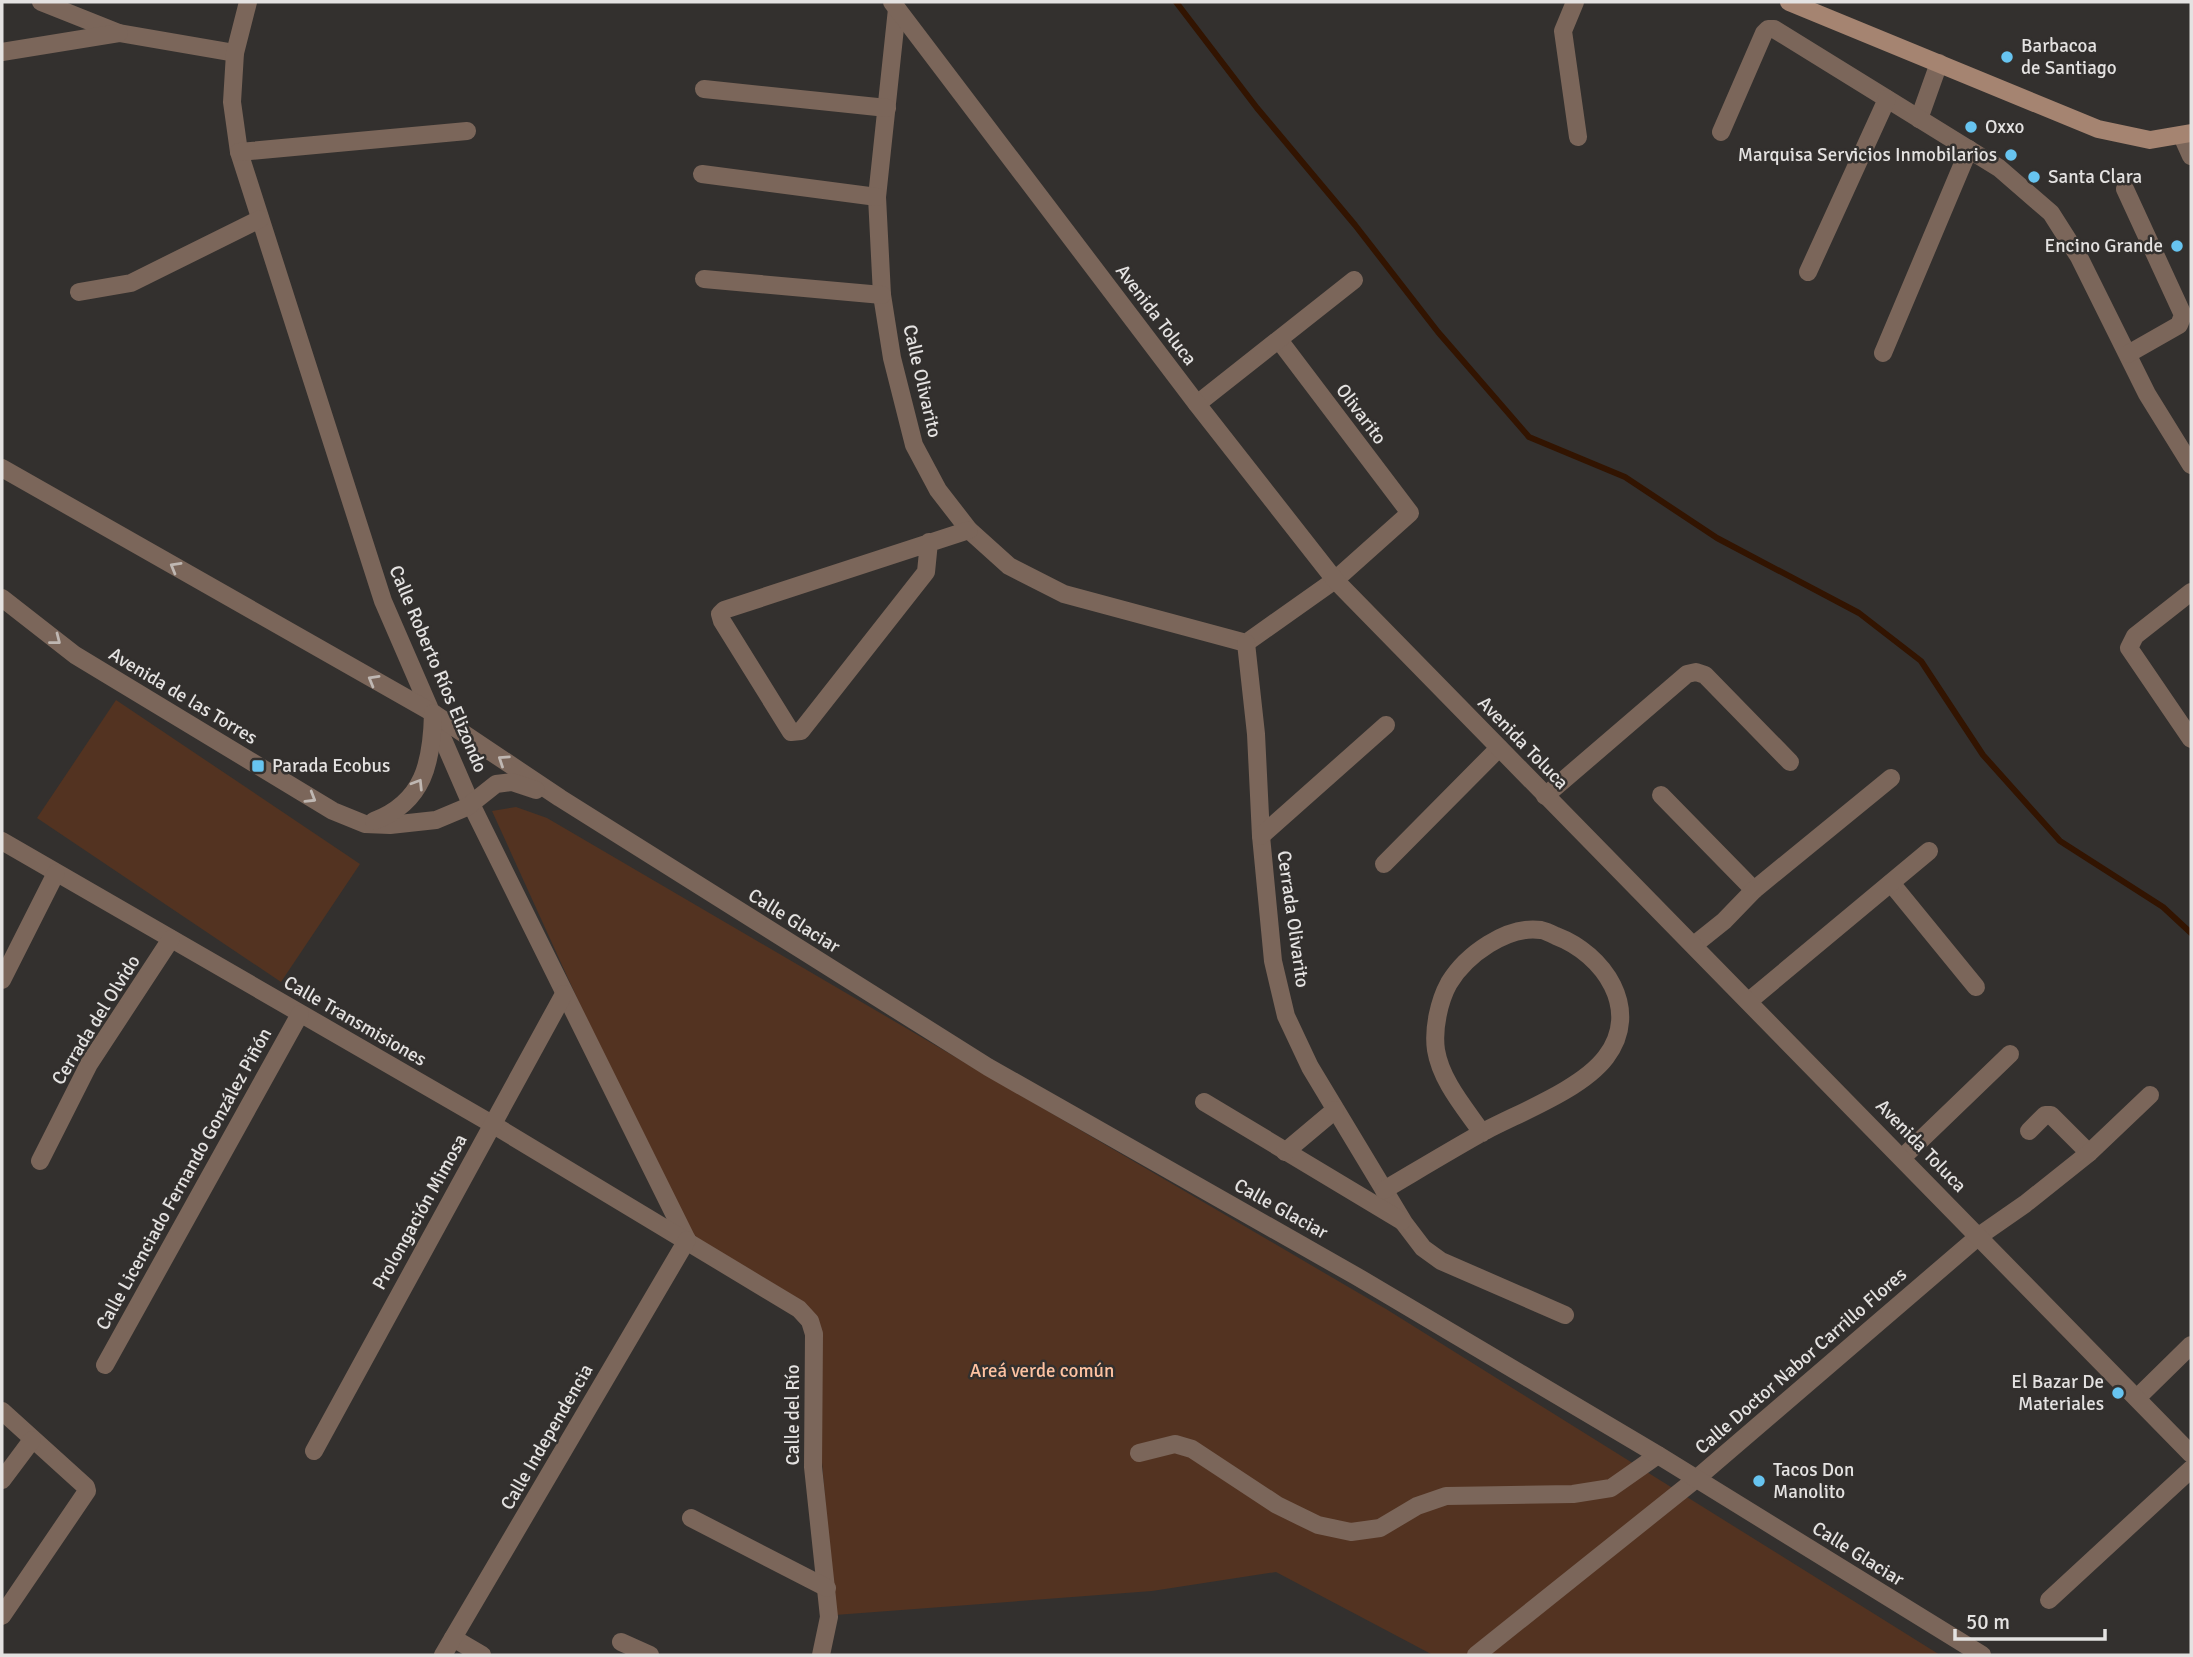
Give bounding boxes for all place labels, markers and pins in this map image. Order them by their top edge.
place label: Barbacoa de Santiago [2021,34,2117,80]
marker: Barbacoa de Santiago [1999,49,2015,65]
place label: Oxxo [1985,115,2024,139]
marker: Oxxo [1963,119,1979,135]
place label: Marquisa Servicios Inmobilarios [1738,143,1997,167]
marker: Marquisa Servicios Inmobilarios [2003,147,2019,163]
place label: Santa Clara [2048,165,2142,189]
marker: Santa Clara [2026,169,2042,185]
place label: Encino Grande [2045,234,2163,258]
marker: Encino Grande [2169,238,2185,254]
place label: Parada Ecobus [272,754,390,778]
marker: Parada Ecobus [250,758,266,774]
place label: El Bazar De Materiales [2011,1370,2104,1416]
marker: El Bazar De Materiales [2110,1385,2126,1401]
place label: Tacos Don Manolito [1773,1458,1854,1504]
marker: Tacos Don Manolito [1751,1473,1767,1489]

